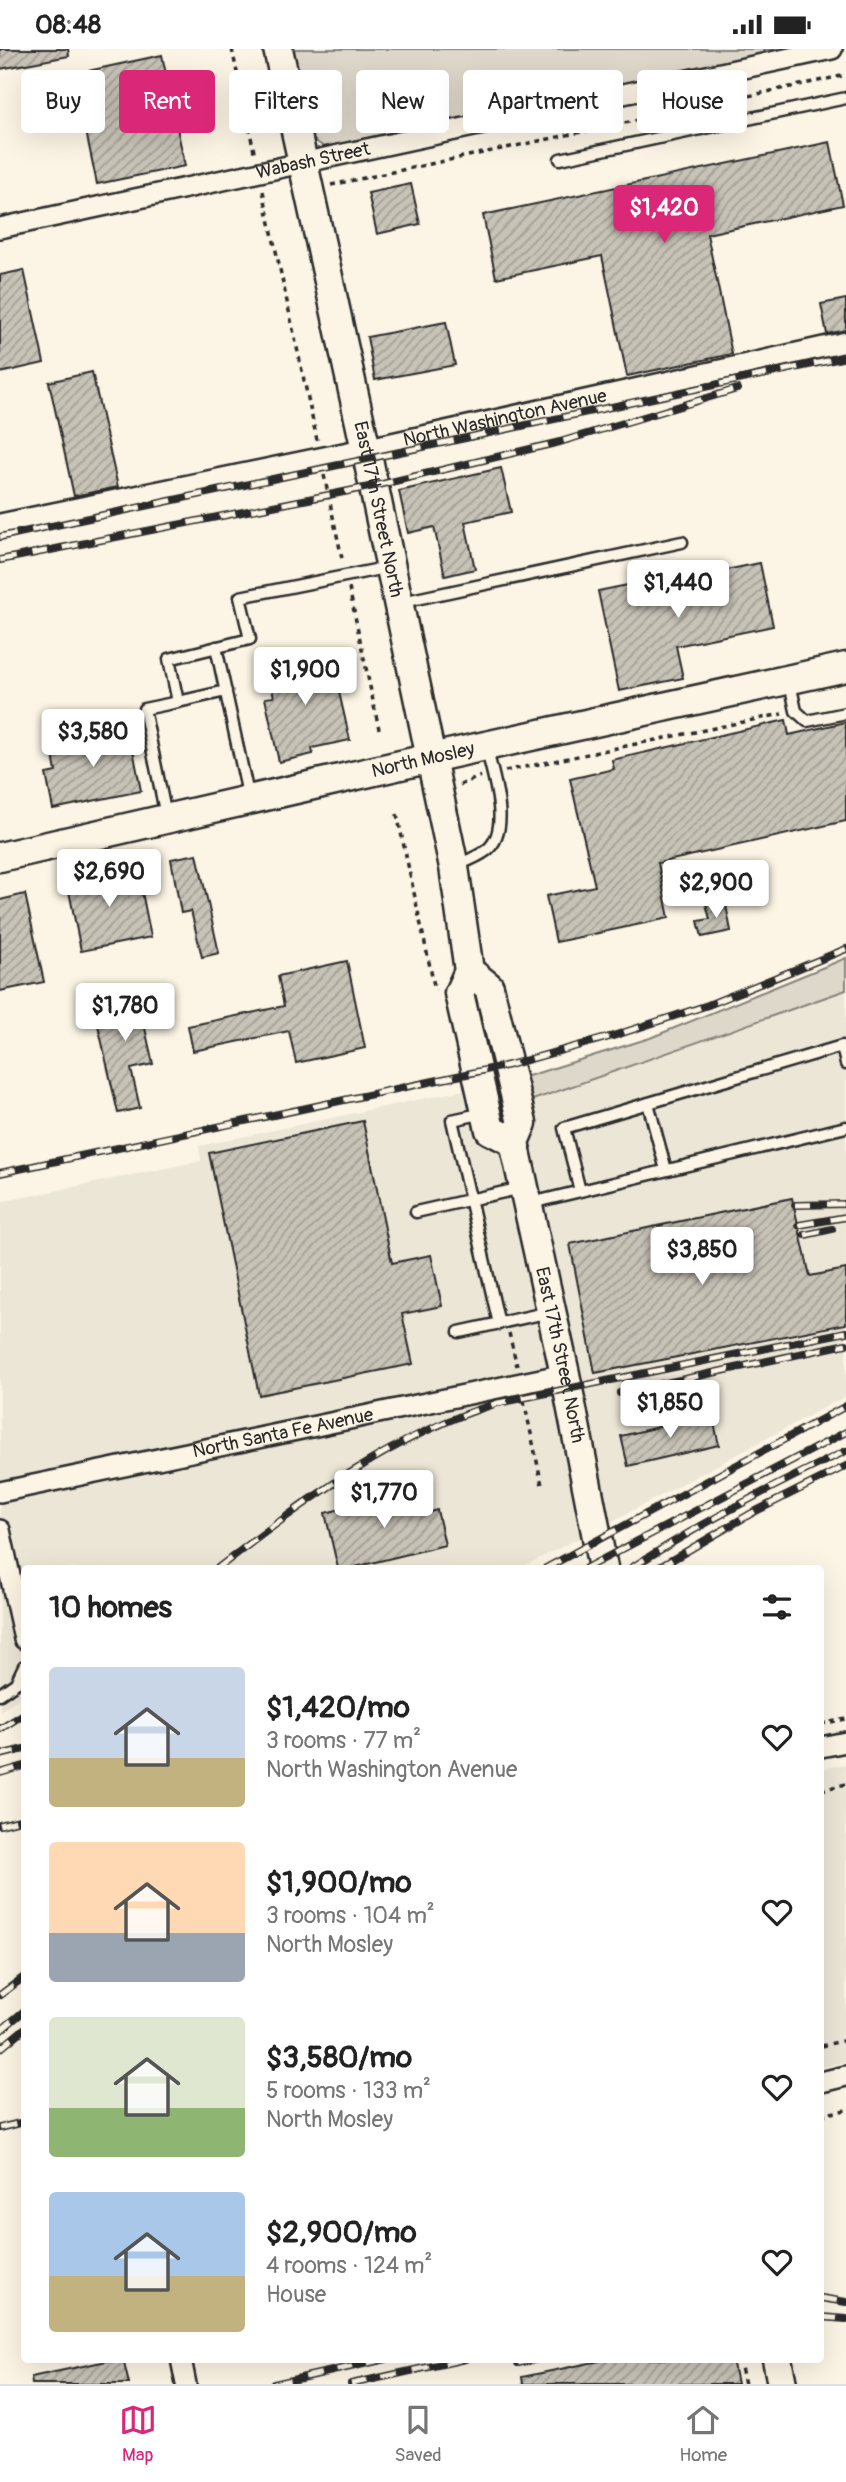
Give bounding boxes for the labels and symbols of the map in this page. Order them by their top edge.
street label: Wabash Street [253,137,373,185]
pin: $1,420 [607,185,721,245]
street label: North Washington Avenue [401,383,610,452]
street label: East 17th Street North [348,419,409,599]
pin: $1,440 [621,561,735,620]
pin: $1,900 [248,647,362,707]
pin: $3,580 [36,709,150,769]
street label: North Mosley [369,737,477,783]
pin: $2,690 [52,849,166,909]
pin: $2,900 [659,861,773,920]
pin: $1,780 [68,983,182,1043]
pin: $3,850 [645,1227,759,1287]
street label: East 17th Street North [530,1265,590,1445]
pin: $1,850 [613,1381,727,1440]
street label: North Santa Fe Avenue [190,1402,376,1463]
pin: $1,770 [327,1471,441,1530]

